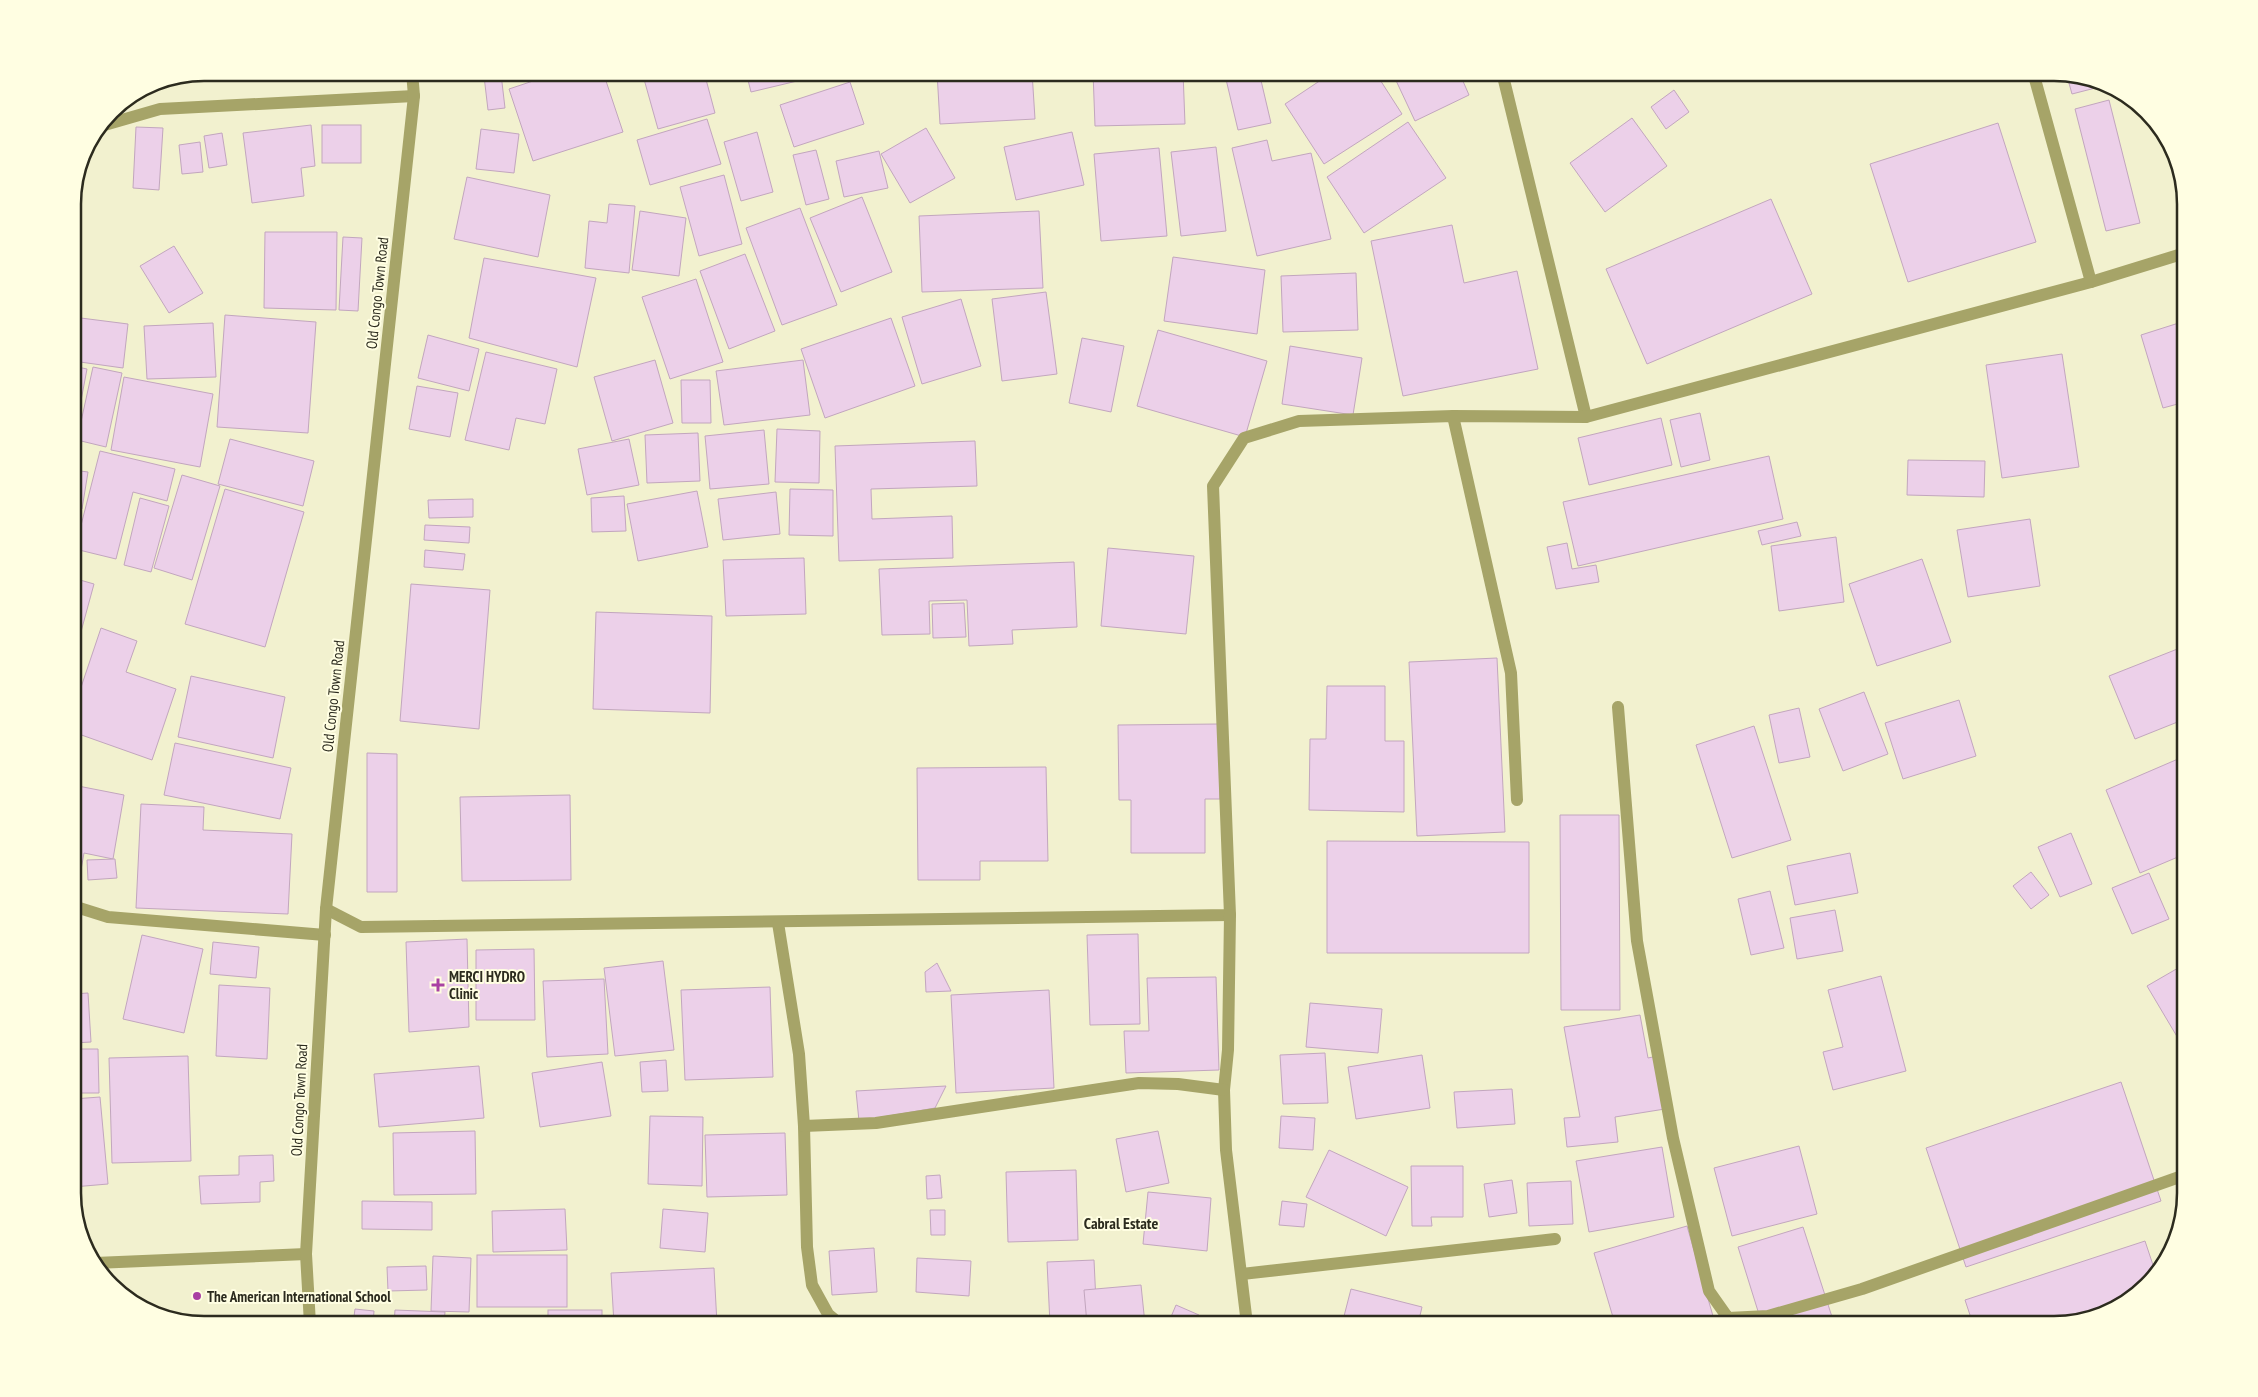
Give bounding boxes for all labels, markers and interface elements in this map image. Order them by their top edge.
street label: Old Congo Town Road [362,236,392,350]
street label: Old Congo Town Road [318,639,348,753]
place label: MERCI HYDRO Clinic [449,967,525,1003]
marker: MERCI HYDRO Clinic [431,978,445,992]
street label: Old Congo Town Road [287,1043,311,1157]
district label: Cabral Estate [1084,1213,1158,1233]
place label: The American International School [207,1287,391,1306]
marker: The American International School [191,1290,203,1302]

